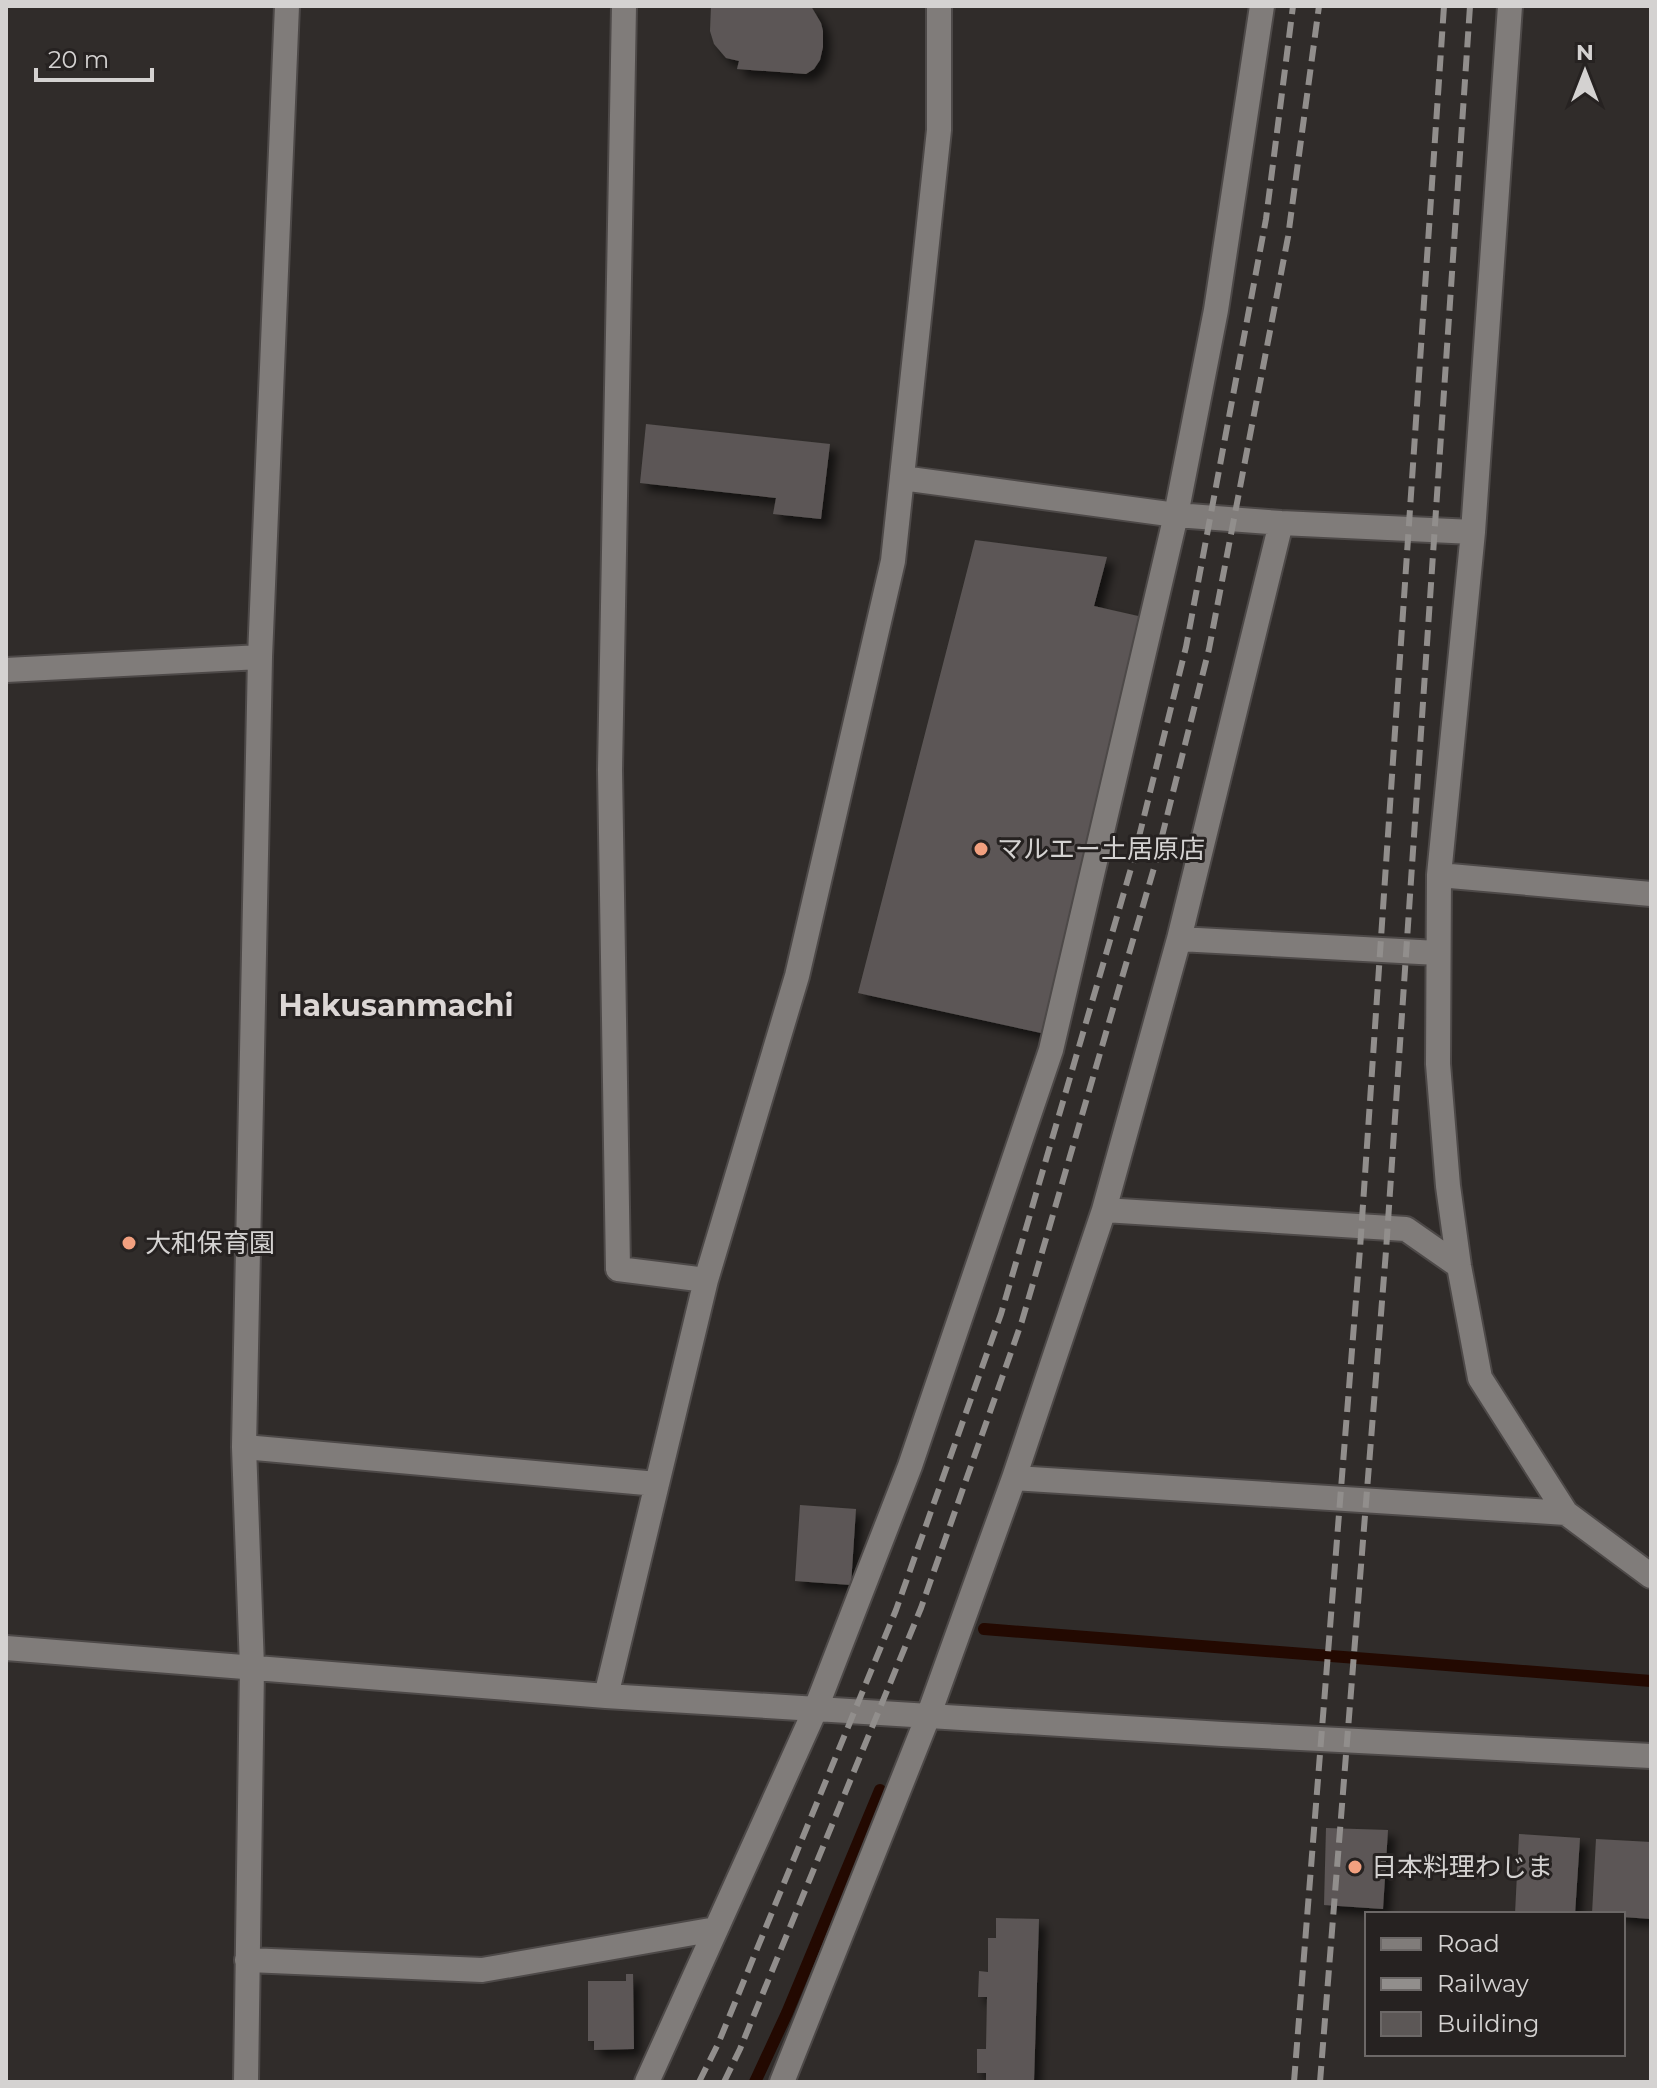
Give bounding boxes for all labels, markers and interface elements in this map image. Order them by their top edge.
scale bar [36,32,152,82]
north arrow [1545,32,1625,112]
text: N [1576,39,1594,66]
text: 20 m [48,45,109,74]
place label: マルエー土居原店 [997,833,1205,865]
marker: マルエー土居原店 [972,840,990,858]
district label: Hakusanmachi [278,987,514,1024]
place label: 大和保育園 [145,1227,275,1259]
marker: 大和保育園 [120,1234,138,1252]
place label: 日本料理わじま [1371,1851,1553,1883]
marker: 日本料理わじま [1346,1858,1364,1876]
legend [1365,1912,1625,2056]
text: Road [1437,1929,1500,1958]
text: Railway [1437,1969,1529,1998]
text: Building [1437,2009,1540,2038]

